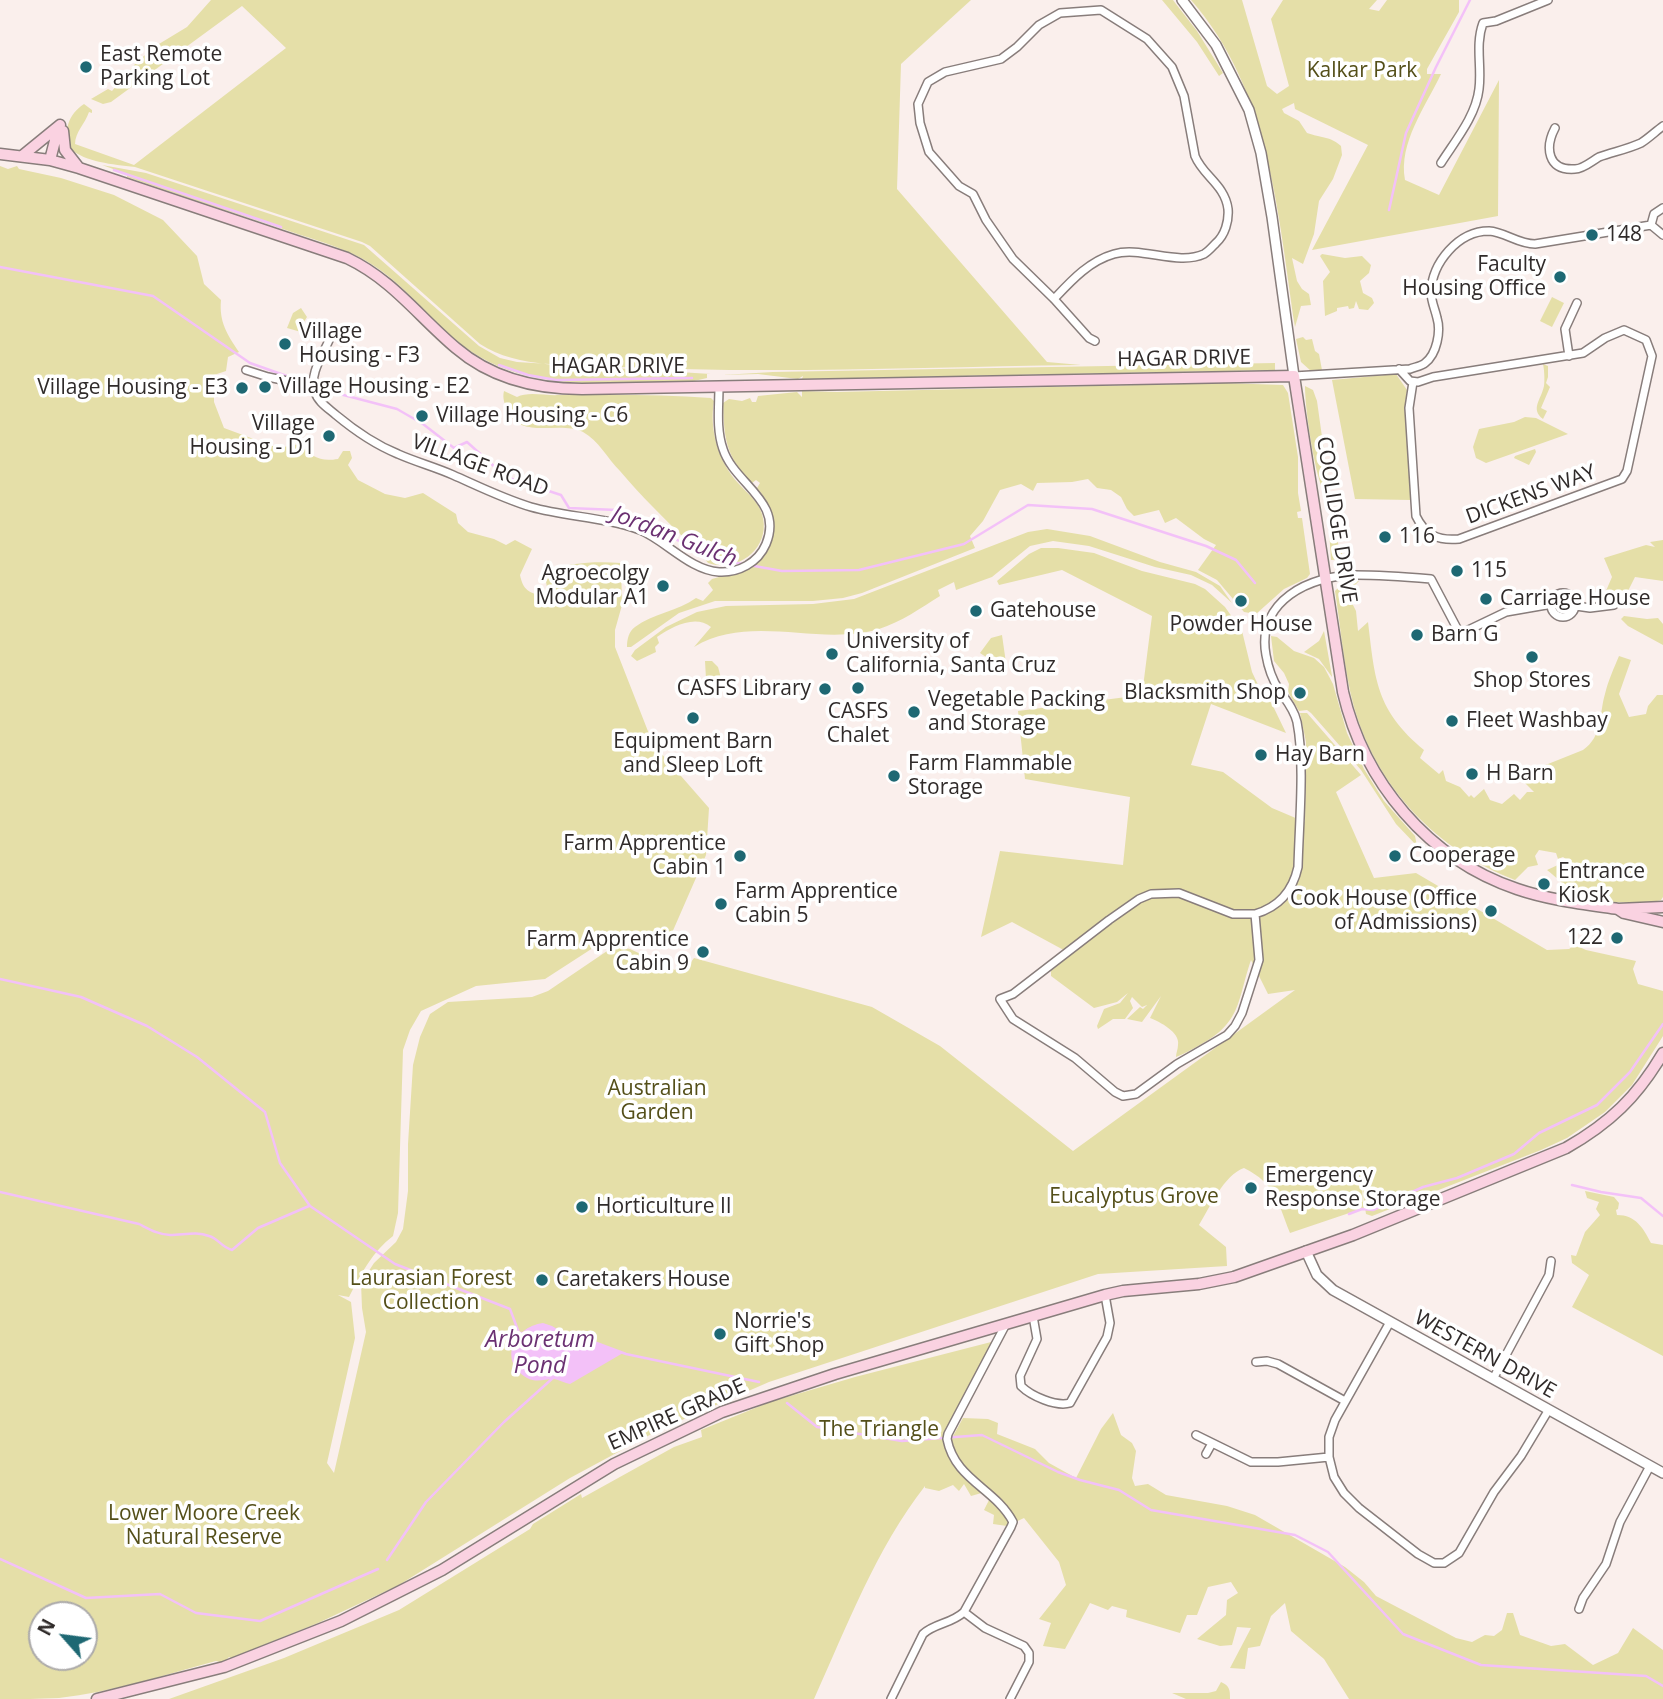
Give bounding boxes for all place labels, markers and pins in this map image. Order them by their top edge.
place label: East Remote Parking Lot [100,42,222,92]
marker: East Remote Parking Lot [78,59,94,75]
place label: 148 [1606,222,1642,248]
marker: 148 [1584,227,1600,243]
place label: Faculty Housing Office [1402,252,1546,302]
marker: Faculty Housing Office [1552,269,1568,285]
place label: Village Housing - F3 [299,319,420,369]
marker: Village Housing - F3 [277,336,293,352]
place label: Village Housing - E2 [279,374,470,400]
place label: Village Housing - E3 [37,375,228,401]
marker: Village Housing - E2 [257,379,273,395]
marker: Village Housing - E3 [234,380,250,396]
place label: Village Housing - C6 [436,403,628,429]
marker: Village Housing - C6 [414,408,430,424]
place label: Village Housing - D1 [190,411,315,461]
marker: Village Housing - D1 [321,428,337,444]
place label: 116 [1399,524,1435,550]
marker: 116 [1377,529,1393,545]
place label: 115 [1471,558,1507,584]
place label: Agroecolgy Modular A1 [535,561,649,611]
marker: 115 [1449,563,1465,579]
marker: Agroecolgy Modular A1 [655,578,671,594]
place label: Carriage House [1500,586,1650,612]
marker: Carriage House [1478,591,1494,607]
marker: Powder House [1233,593,1249,609]
place label: Gatehouse [990,598,1096,624]
marker: Gatehouse [968,603,984,619]
place label: Powder House [1169,612,1313,638]
place label: Barn G [1431,622,1498,648]
marker: Barn G [1409,627,1425,643]
place label: University of California, Santa Cruz [846,629,1056,679]
marker: University of California, Santa Cruz [824,646,840,662]
marker: Shop Stores [1524,649,1540,665]
place label: Shop Stores [1473,668,1591,694]
place label: CASFS Library [677,676,811,702]
marker: CASFS Chalet [850,680,866,696]
place label: Blacksmith Shop [1124,680,1286,706]
marker: CASFS Library [817,681,833,697]
marker: Blacksmith Shop [1292,685,1308,701]
place label: Vegetable Packing and Storage [928,687,1105,737]
place label: CASFS Chalet [827,699,889,749]
marker: Vegetable Packing and Storage [906,704,922,720]
place label: Fleet Washbay [1466,708,1608,734]
marker: Equipment Barn and Sleep Loft [685,710,701,726]
marker: Fleet Washbay [1444,713,1460,729]
place label: Equipment Barn and Sleep Loft [613,729,773,779]
place label: Hay Barn [1275,742,1365,768]
marker: Hay Barn [1253,747,1269,763]
place label: Farm Flammable Storage [908,751,1072,801]
place label: H Barn [1486,761,1554,787]
marker: H Barn [1464,766,1480,782]
marker: Farm Flammable Storage [886,768,902,784]
place label: Farm Apprentice Cabin 1 [563,831,726,881]
place label: Cooperage [1409,843,1516,869]
marker: Farm Apprentice Cabin 1 [732,848,748,864]
marker: Cooperage [1387,848,1403,864]
place label: Entrance Kiosk [1558,859,1645,909]
marker: Entrance Kiosk [1536,876,1552,892]
place label: Farm Apprentice Cabin 5 [735,879,898,929]
place label: Cook House (Office of Admissions) [1290,886,1477,936]
marker: Farm Apprentice Cabin 5 [713,896,729,912]
marker: Cook House (Office of Admissions) [1483,903,1499,919]
place label: 122 [1567,925,1603,951]
place label: Farm Apprentice Cabin 9 [526,927,689,977]
marker: 122 [1609,930,1625,946]
marker: Farm Apprentice Cabin 9 [695,944,711,960]
place label: Emergency Response Storage [1265,1163,1440,1213]
marker: Emergency Response Storage [1243,1180,1259,1196]
place label: Horticulture II [596,1194,732,1220]
marker: Horticulture II [574,1199,590,1215]
place label: Caretakers House [556,1267,730,1293]
marker: Caretakers House [534,1272,550,1288]
place label: Norrie's Gift Shop [734,1309,824,1359]
marker: Norrie's Gift Shop [712,1326,728,1342]

